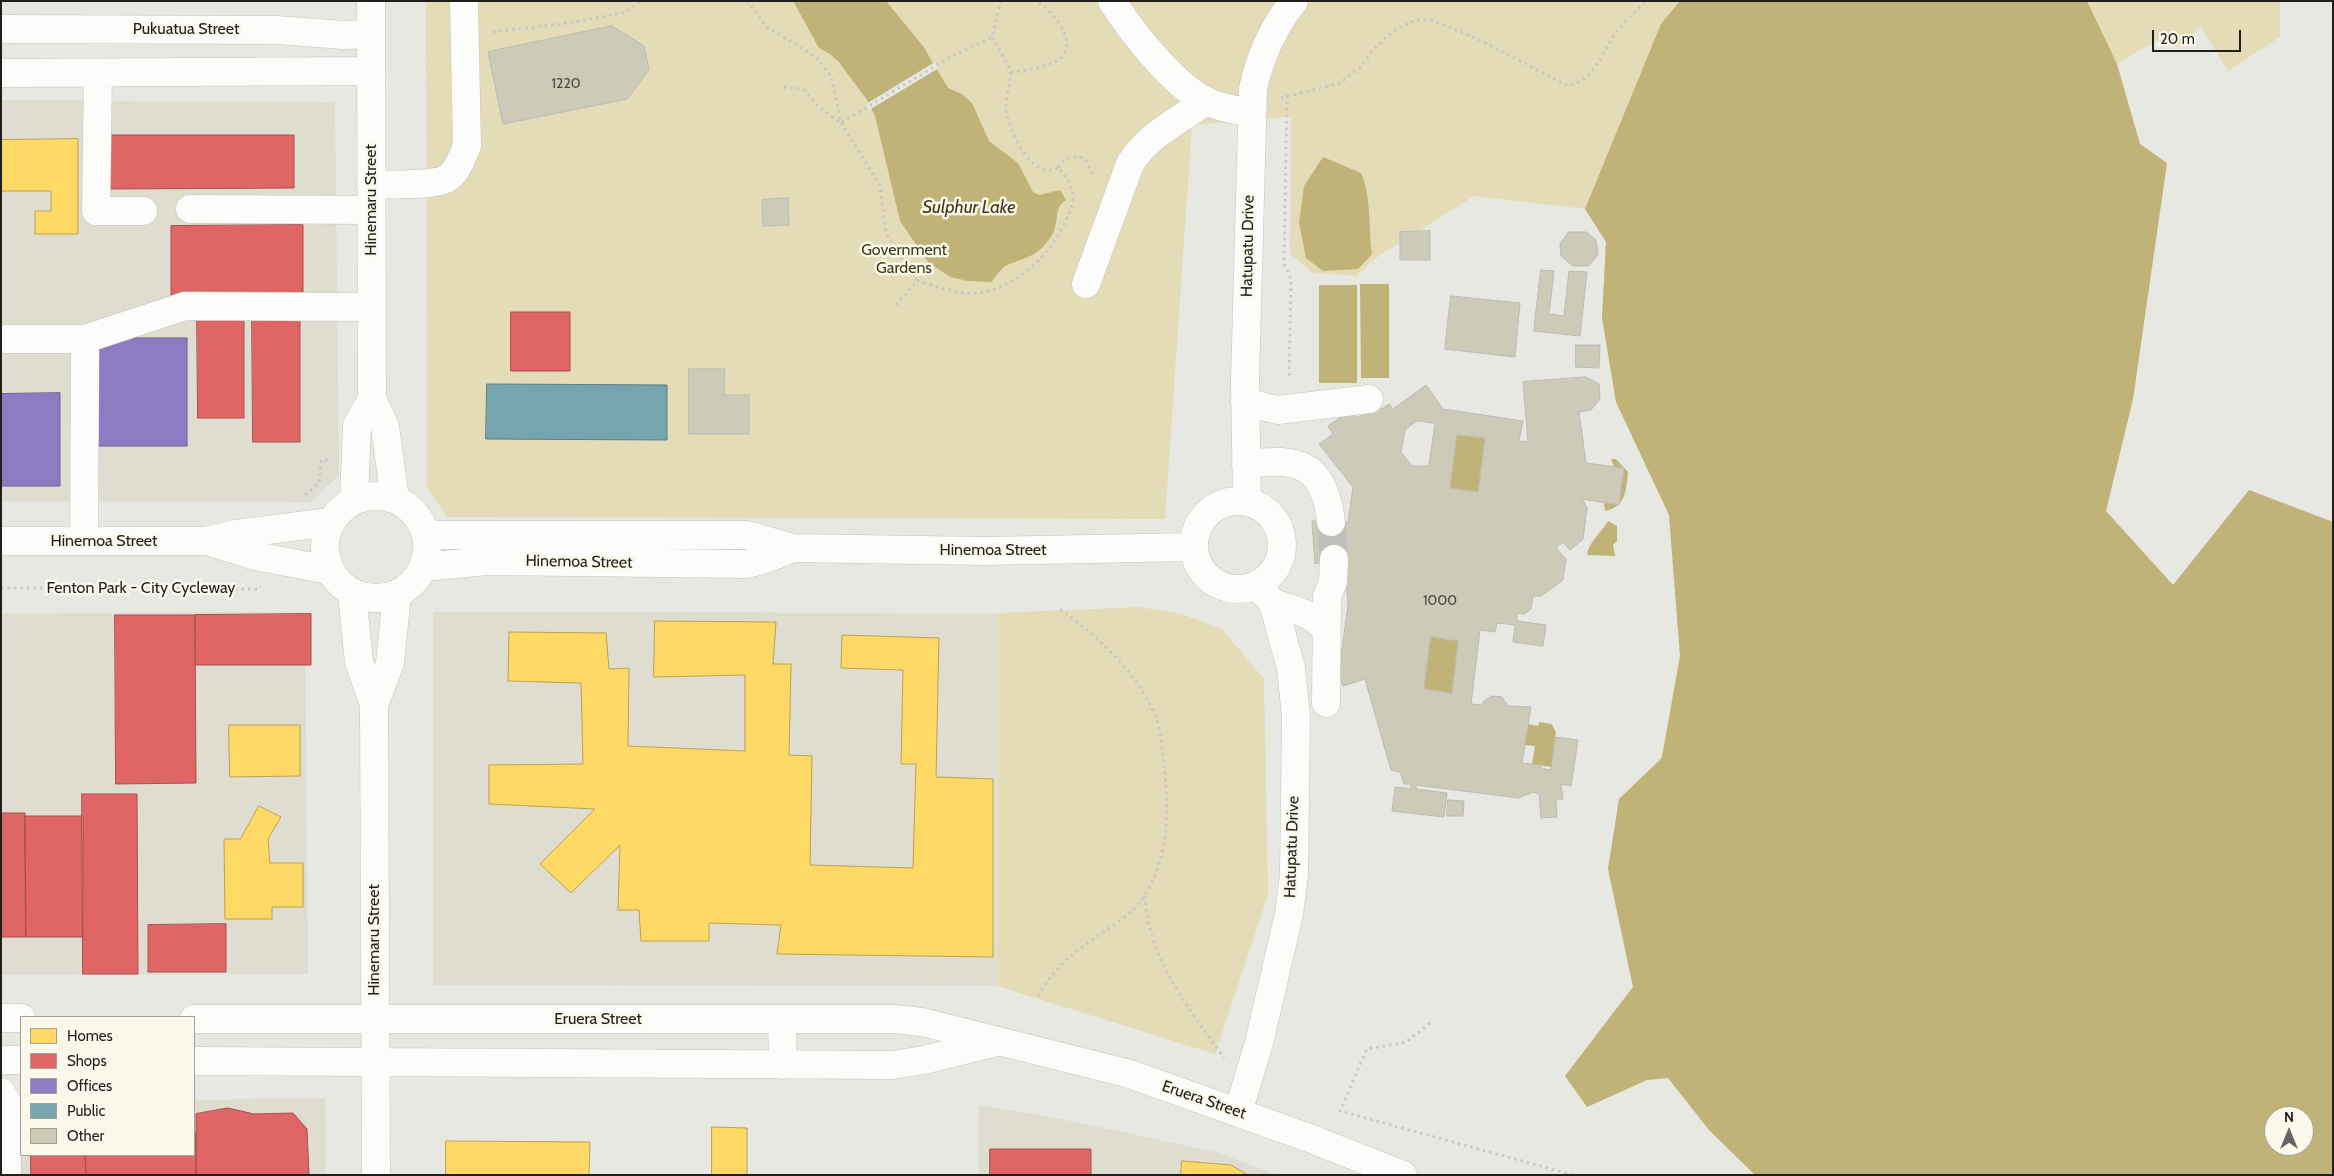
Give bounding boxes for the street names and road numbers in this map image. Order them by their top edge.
street label: Pukuatua Street [133,19,239,39]
street label: Hinemaru Street [361,144,381,256]
street label: Hatupatu Drive [1238,195,1258,297]
street label: Hinemoa Street [51,531,157,551]
street label: Hinemoa Street [940,540,1046,560]
street label: Hinemoa Street [525,551,633,573]
street label: Fenton Park - City Cycleway [47,578,235,598]
street label: Hatupatu Drive [1281,796,1303,898]
street label: Hinemaru Street [364,884,384,996]
street label: Eruera Street [554,1009,642,1029]
street label: Eruera Street [1159,1077,1249,1123]

